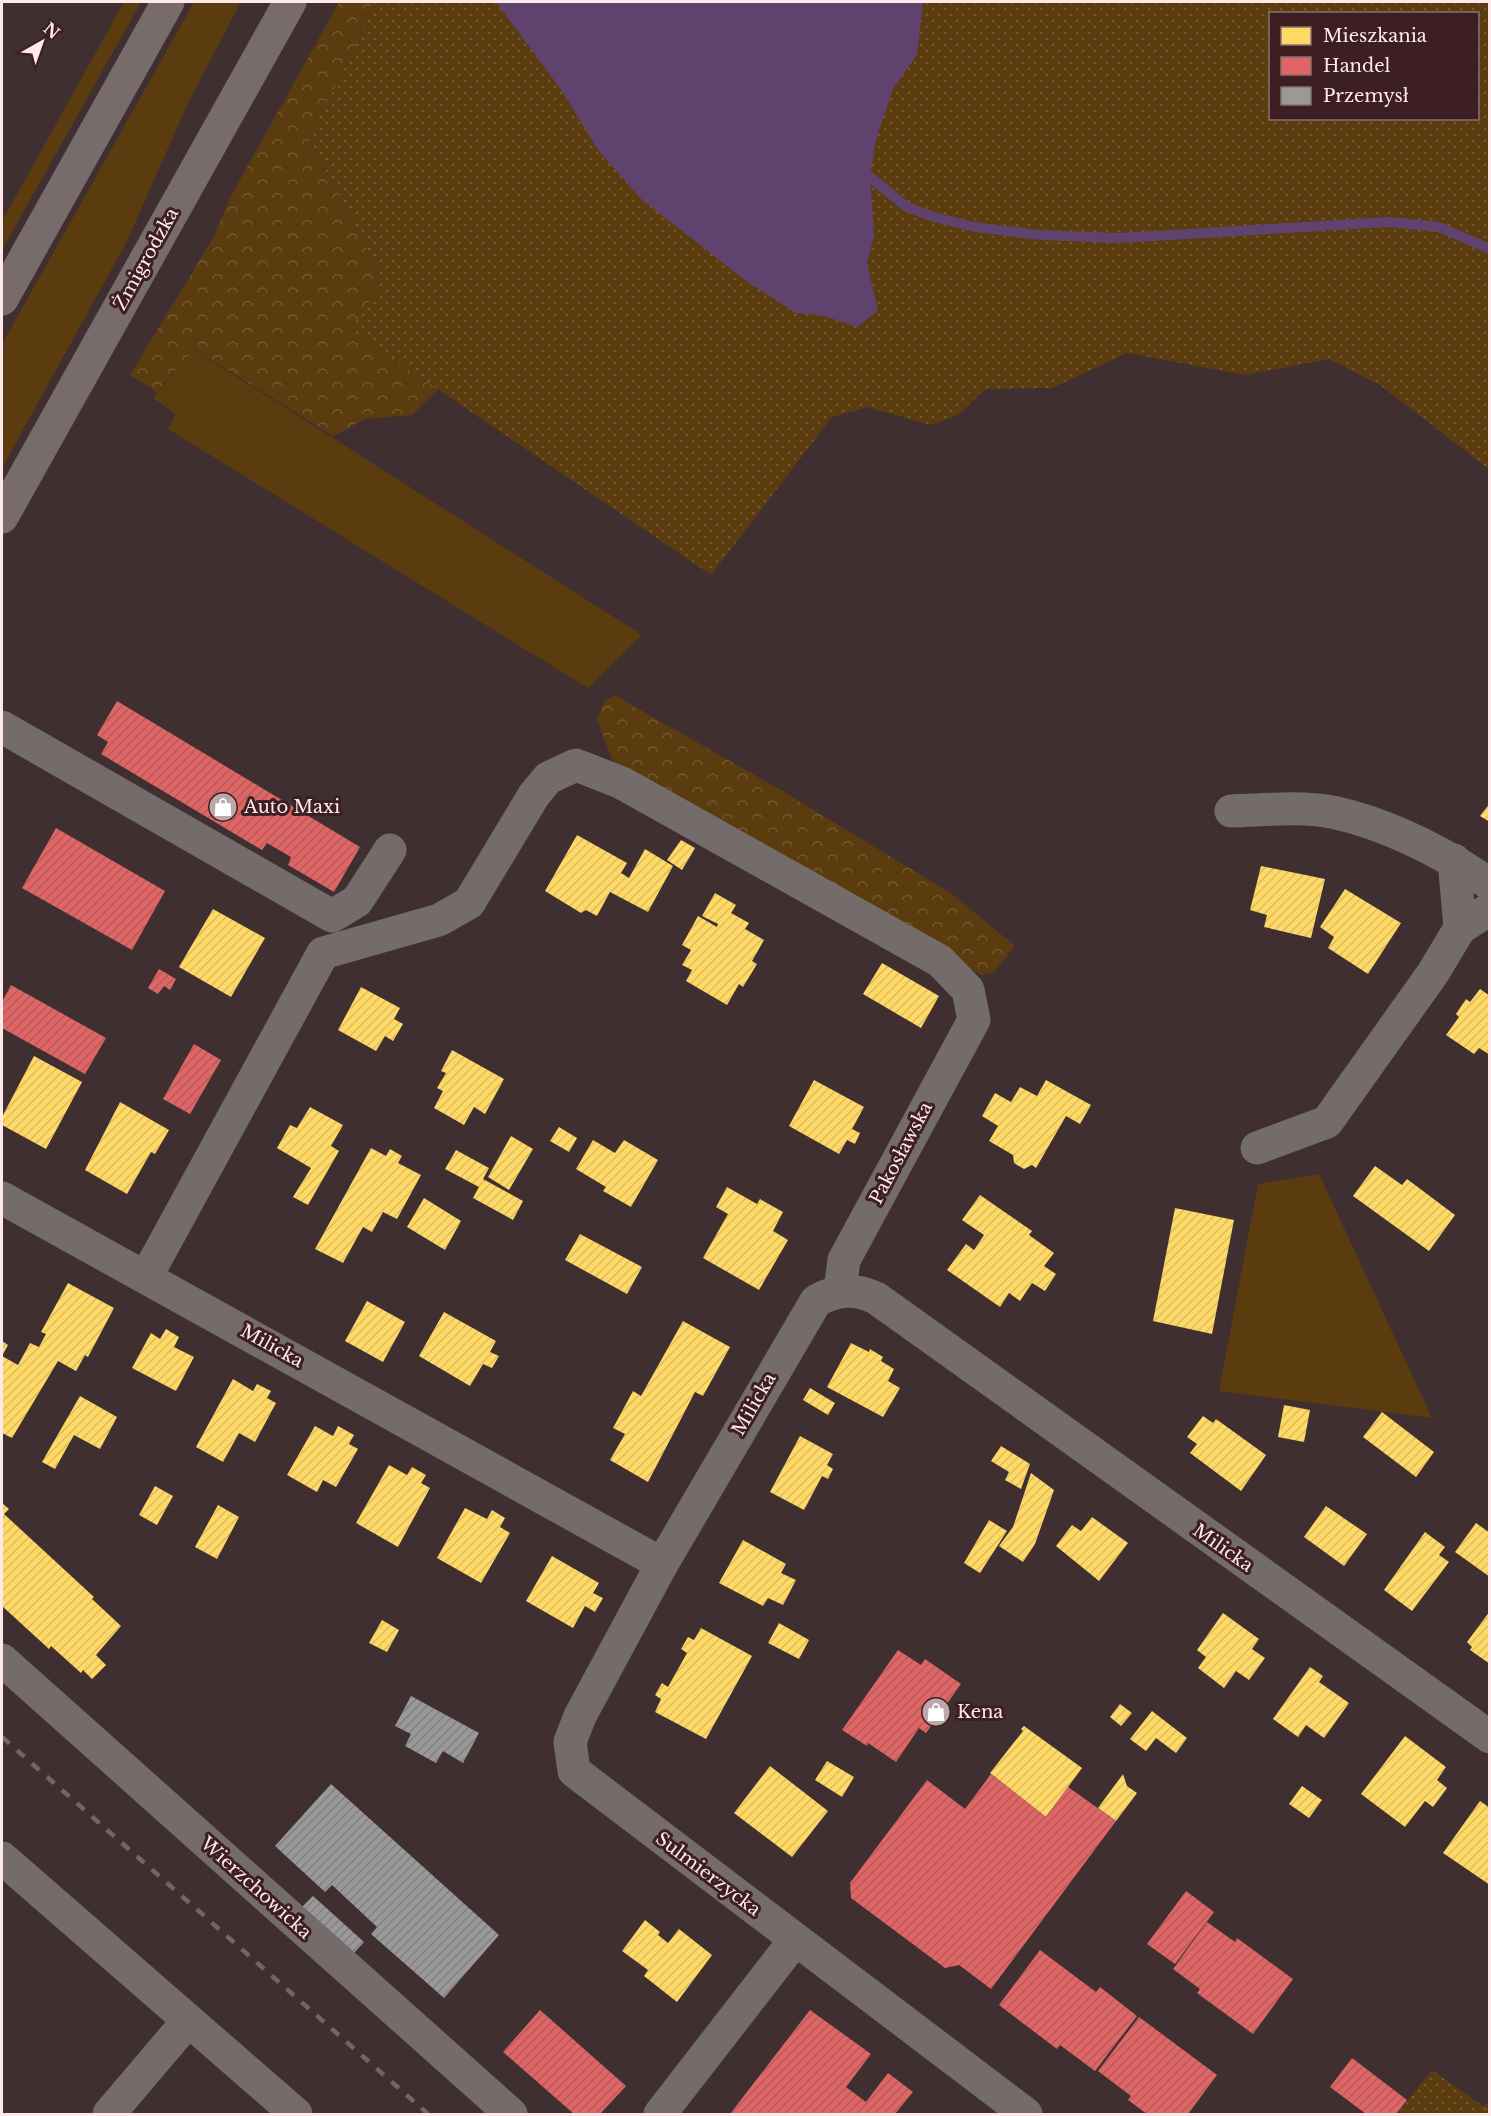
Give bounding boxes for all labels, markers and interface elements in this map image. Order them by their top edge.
north arrow [12,12,72,72]
legend [1269,12,1479,120]
text: N [39,18,64,43]
text: Mieszkania [1323,25,1427,47]
text: Handel [1323,55,1390,77]
text: Przemysł [1323,85,1409,107]
street label: Żmigrodzka [108,204,183,314]
shop icon: Auto Maxi [207,791,239,823]
place label: Auto Maxi [243,796,340,818]
street label: Pakosławska [865,1098,937,1208]
street label: Milicka [237,1320,307,1372]
street label: Milicka [727,1369,781,1439]
street label: Milicka [1189,1519,1257,1577]
shop icon: Kena [920,1696,952,1728]
place label: Kena [957,1701,1003,1723]
street label: Sulmierzycka [651,1827,765,1921]
street label: Wierzchowicka [195,1832,316,1944]

